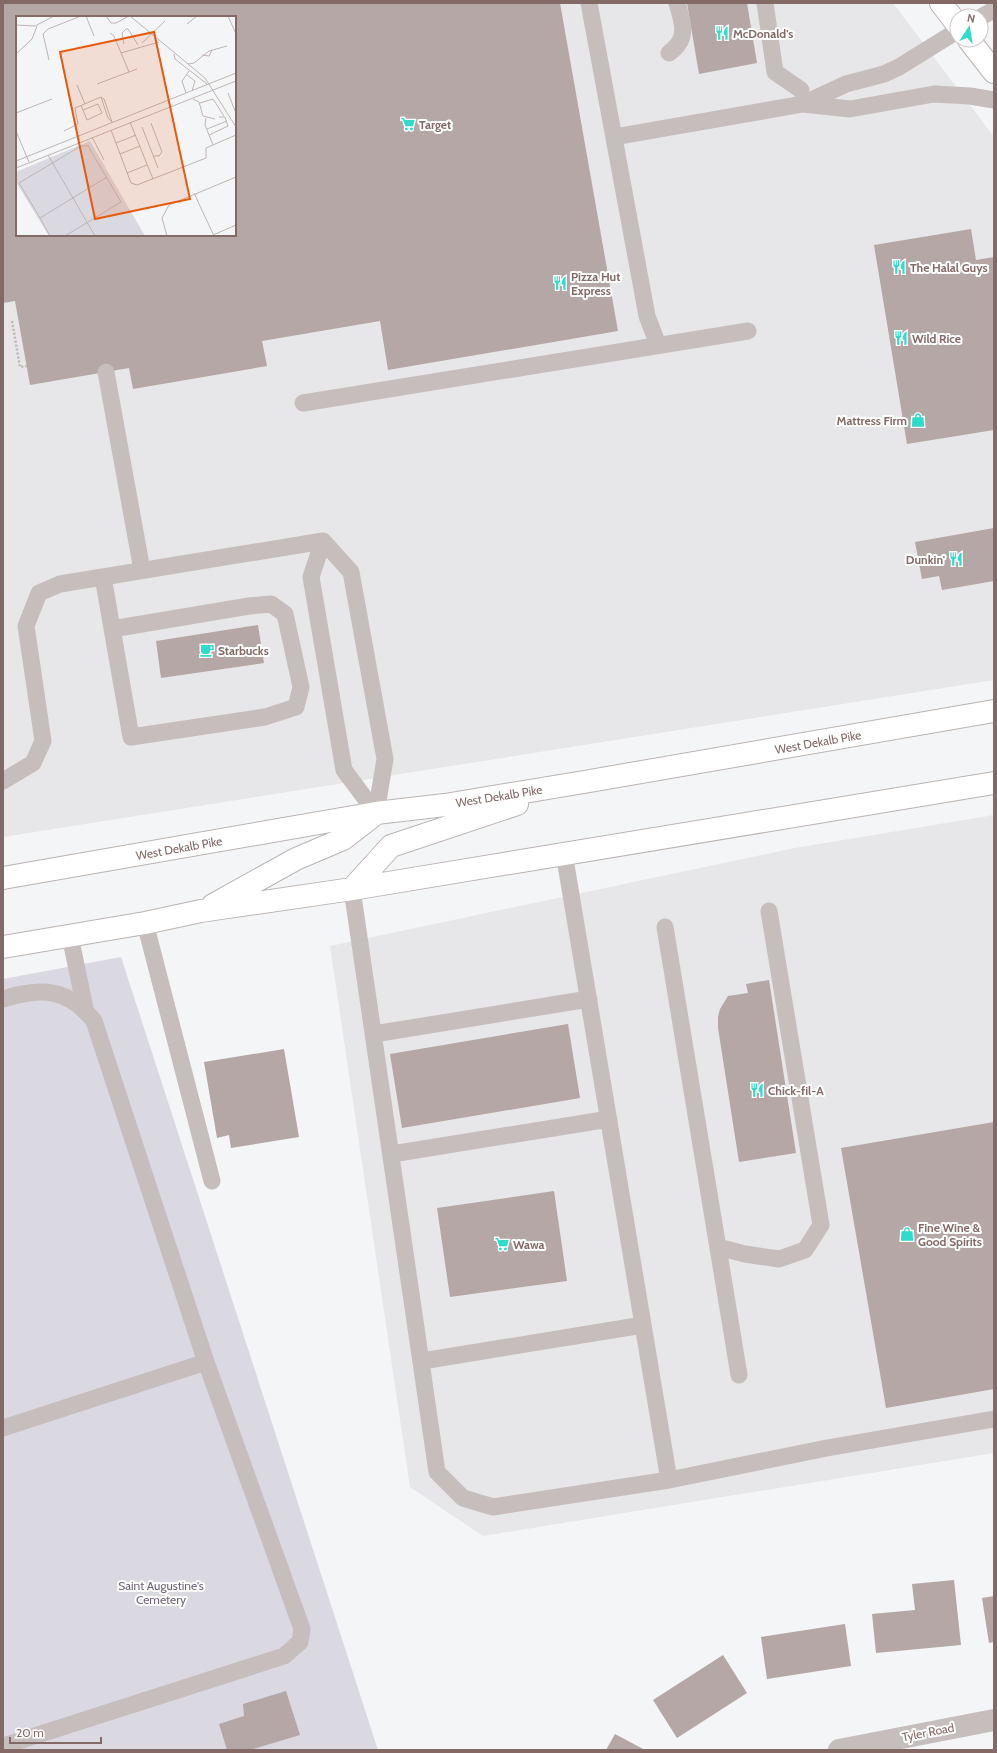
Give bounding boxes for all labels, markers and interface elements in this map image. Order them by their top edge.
north arrow [949,8,989,48]
text: N [966,11,976,26]
inset map [16,16,236,236]
restaurant icon: McDonald's [714,25,730,41]
place label: McDonald's [733,26,793,41]
supermarket icon: Target [400,116,416,132]
place label: Target [419,117,451,132]
restaurant icon: The Halal Guys [891,259,907,275]
place label: The Halal Guys [910,260,988,275]
place label: Pizza Hut Express [571,269,620,298]
restaurant icon: Pizza Hut Express [552,275,568,291]
restaurant icon: Wild Rice [893,330,909,346]
place label: Wild Rice [912,331,961,346]
shop icon: Mattress Firm [910,412,926,428]
place label: Mattress Firm [837,413,907,428]
restaurant icon: Dunkin' [948,551,964,567]
place label: Dunkin' [906,552,945,567]
cafe icon: Starbucks [199,642,215,658]
place label: Starbucks [218,643,269,658]
street label: West Dekalb Pike [774,727,862,757]
street label: West Dekalb Pike [455,782,543,810]
street label: West Dekalb Pike [135,833,223,863]
restaurant icon: Chick-fil-A [749,1082,765,1098]
place label: Chick-fil-A [768,1083,824,1098]
place label: Fine Wine & Good Spirits [918,1220,982,1249]
shop icon: Fine Wine & Good Spirits [899,1226,915,1242]
supermarket icon: Wawa [494,1236,510,1252]
place label: Wawa [513,1237,545,1252]
park label: Saint Augustine's Cemetery [118,1578,204,1607]
scale bar [10,1719,101,1745]
street label: Tyler Road [901,1720,955,1744]
text: 20 m [16,1725,44,1740]

